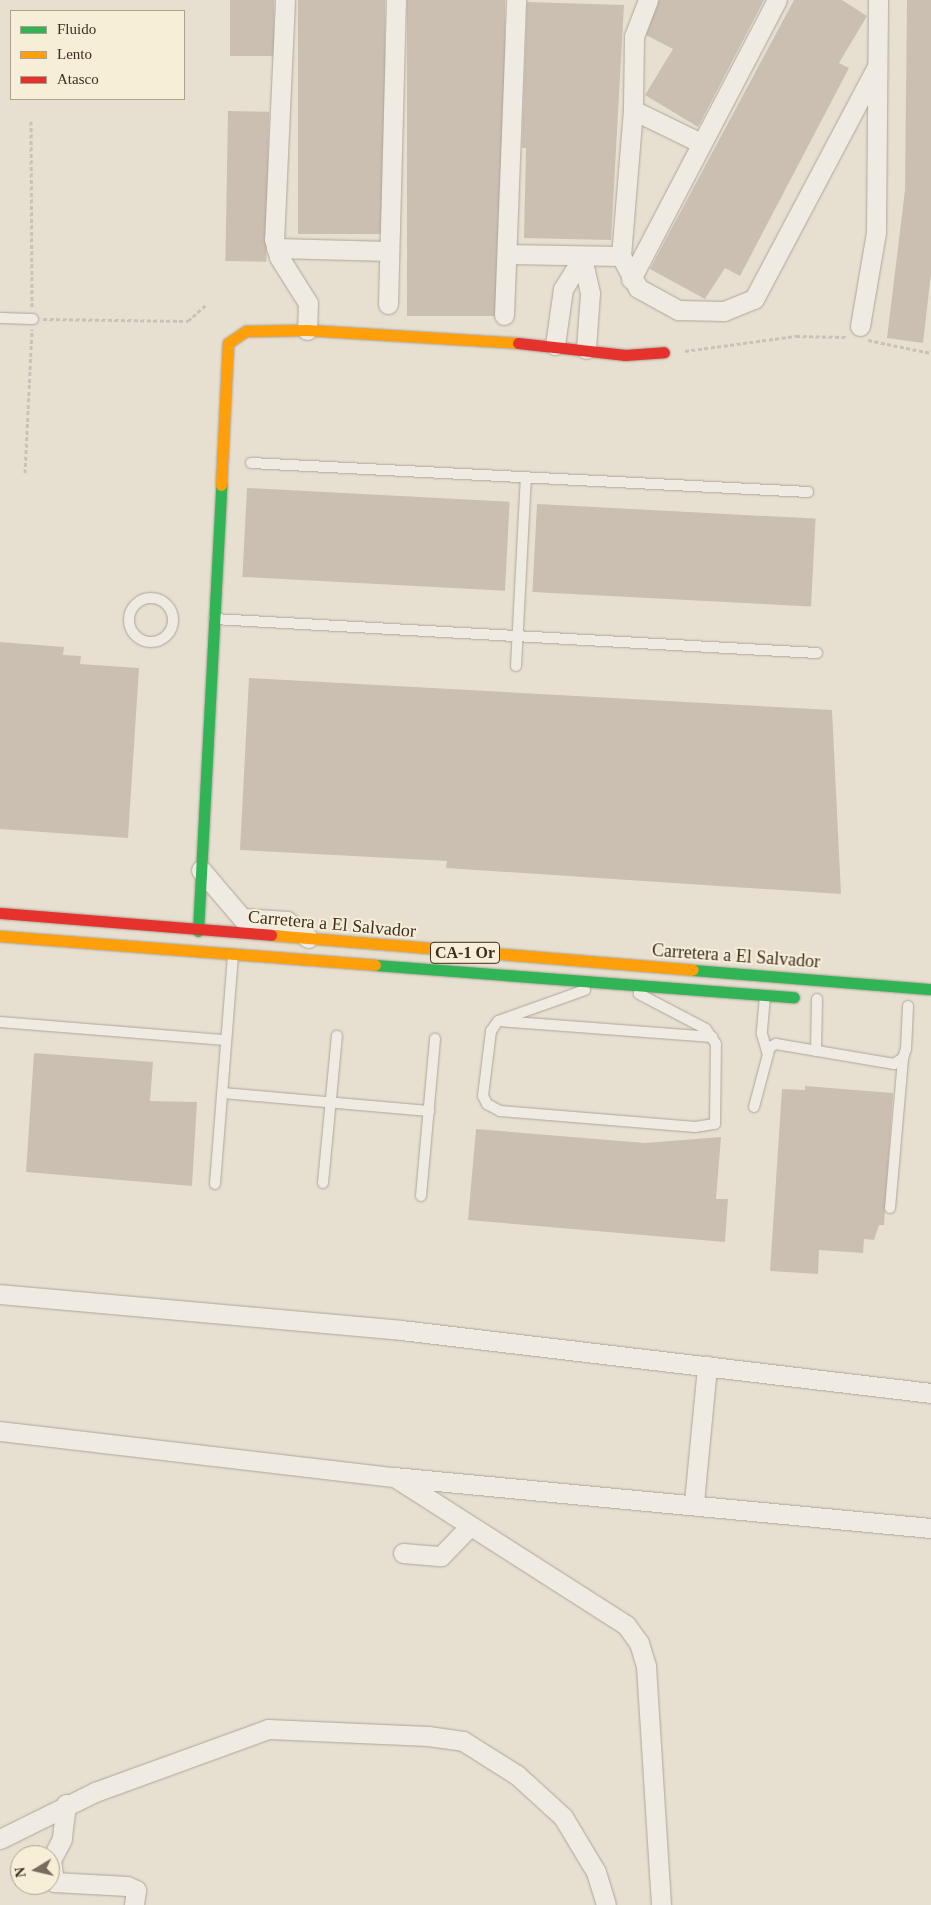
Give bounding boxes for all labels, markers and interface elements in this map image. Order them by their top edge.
legend [10,10,185,100]
text: Fluido [57,21,96,37]
text: Lento [57,46,92,62]
text: Atasco [57,71,99,87]
street label: Carretera a El Salvador [247,906,417,942]
street label: Carretera a El Salvador [651,939,821,973]
road number: CA-1 Or [430,940,500,966]
north arrow [10,1845,60,1895]
text: N [12,1866,29,1878]

